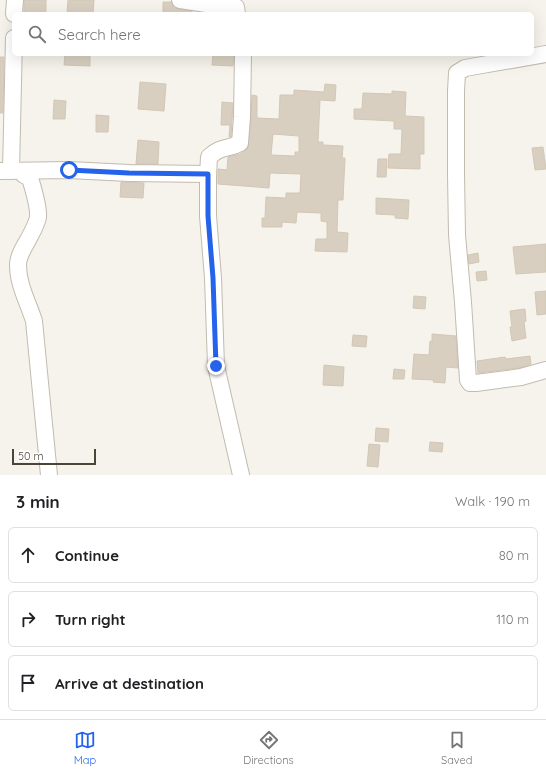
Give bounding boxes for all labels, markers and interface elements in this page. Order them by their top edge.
search box [12,12,534,56]
icon: search [26,23,48,45]
text: Search here [58,25,141,44]
route start [60,161,78,179]
route end [207,357,225,375]
scale bar [12,447,96,466]
text: 50 m [18,449,44,463]
text: 3 min [16,491,60,512]
text: Walk · 190 m [455,493,530,509]
icon: ahead [17,544,39,566]
text: Continue [55,546,119,565]
text: 80 m [499,547,529,563]
icon: right [17,608,39,630]
text: Turn right [55,610,126,629]
text: 110 m [496,611,529,627]
icon: arrive [17,672,39,694]
text: Arrive at destination [55,674,204,693]
tab: Map [74,729,96,767]
tab: Directions [243,729,294,767]
tab: Saved [441,729,472,767]

